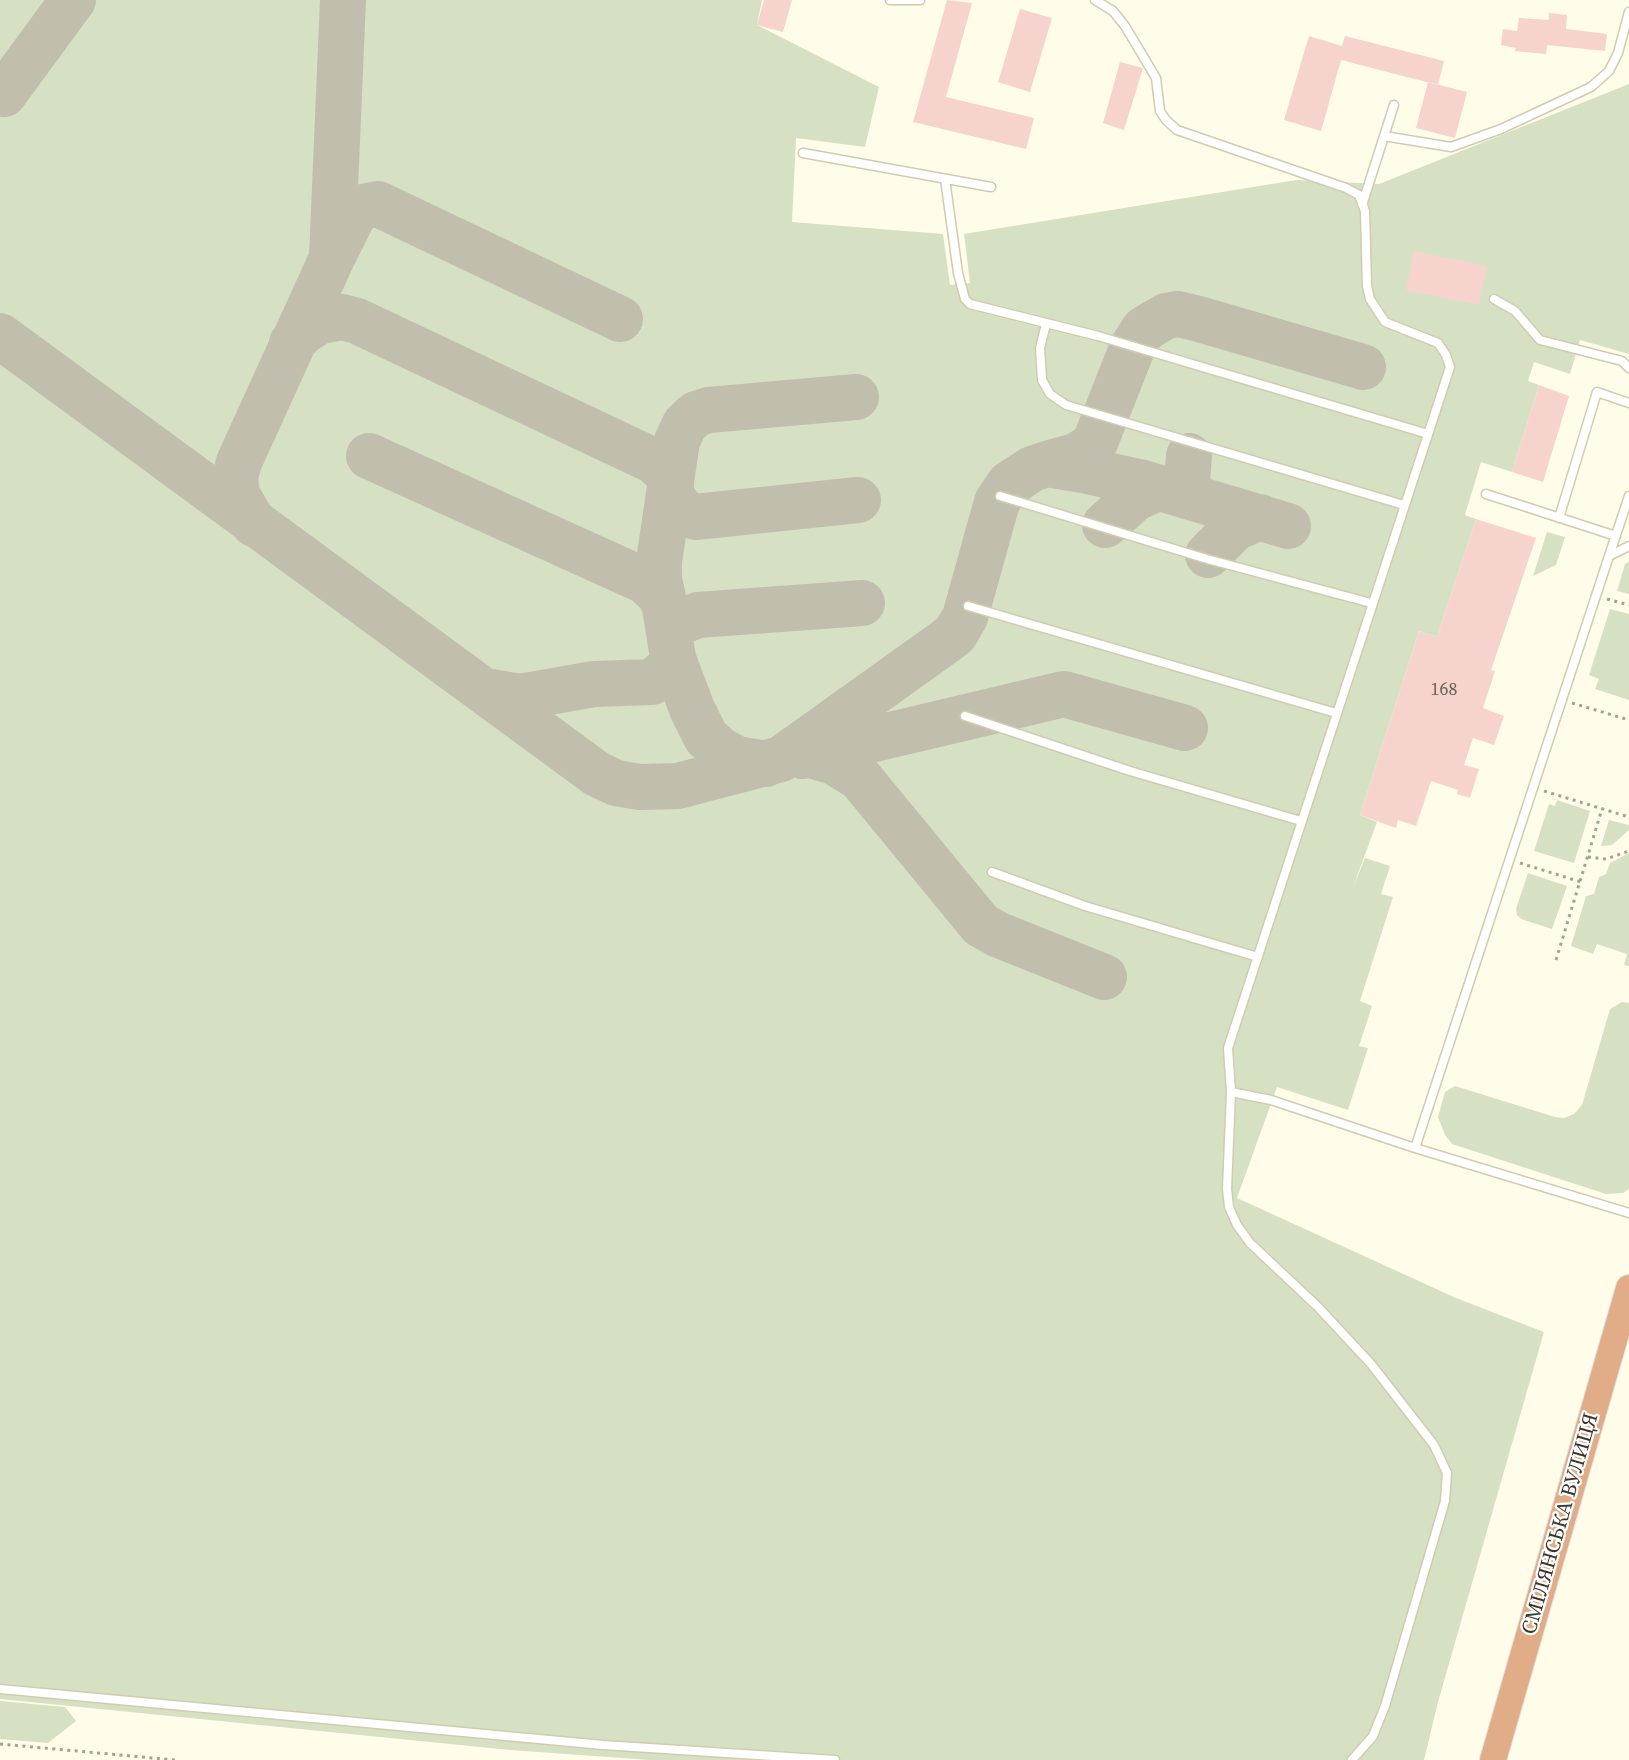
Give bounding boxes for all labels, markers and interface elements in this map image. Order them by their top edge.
house number: 168 [1431,679,1457,701]
street label: СМІЛЯНСЬКА ВУЛИЦЯ [1517,1411,1605,1637]

